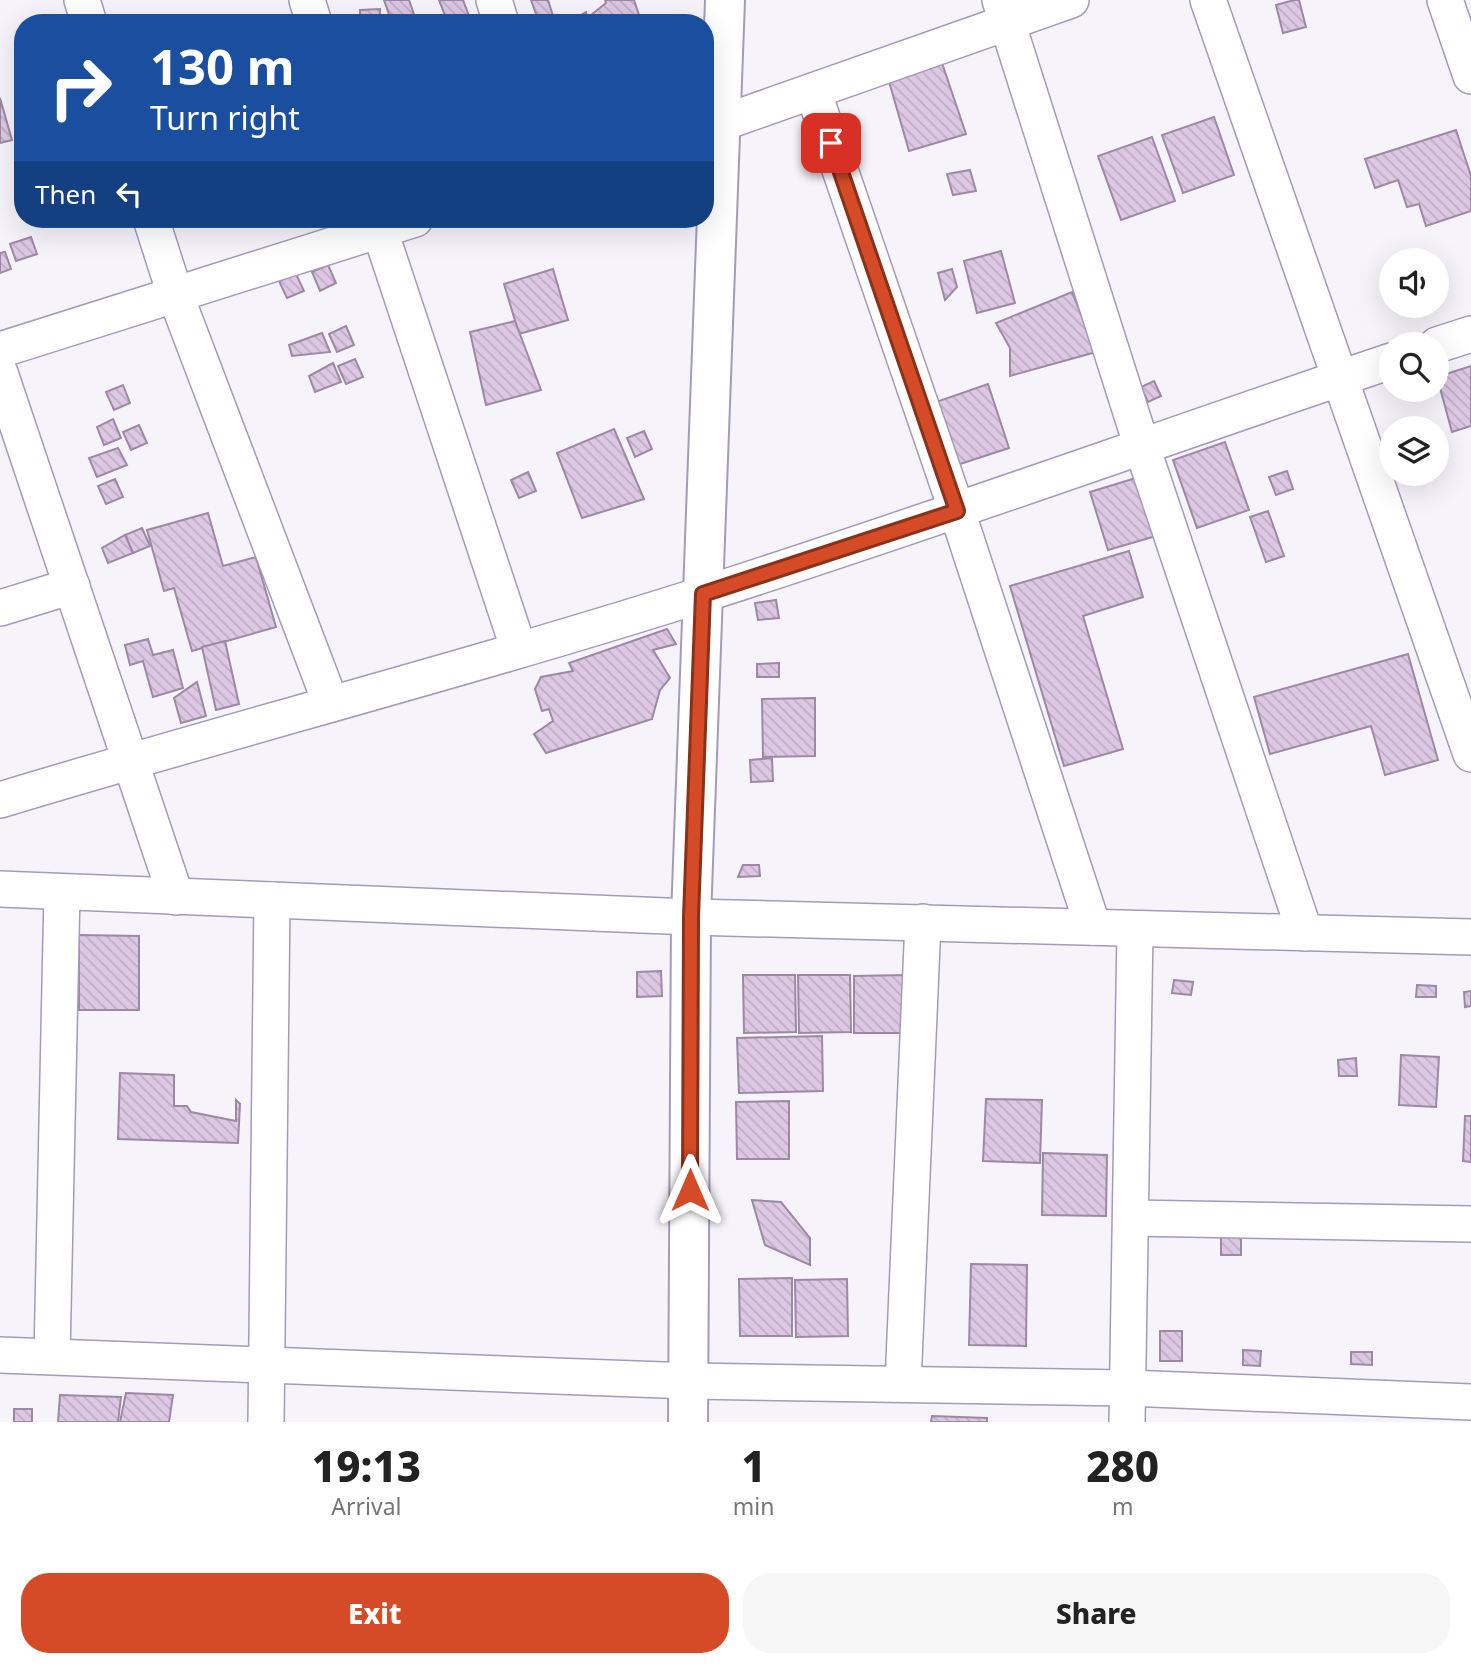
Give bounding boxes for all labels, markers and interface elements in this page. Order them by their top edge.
text: 130 m [150,33,295,99]
icon: right [35,42,126,133]
text: Turn right [150,96,300,139]
pin [801,113,861,173]
icon: arrive [812,124,850,162]
icon: left [110,175,148,213]
text: Then [35,176,96,212]
map controls [1379,248,1449,486]
button: sound [1379,248,1449,318]
button: search [1379,332,1449,402]
button: layers [1379,416,1449,486]
position arrow [653,1153,727,1227]
text: 19:13 [312,1437,421,1494]
text: 1 [741,1437,766,1494]
text: 280 [1086,1437,1159,1494]
text: Arrival [331,1490,401,1522]
text: min [733,1490,774,1522]
text: m [1112,1490,1133,1522]
button: Exit [21,1573,729,1653]
button: Share [743,1573,1450,1653]

